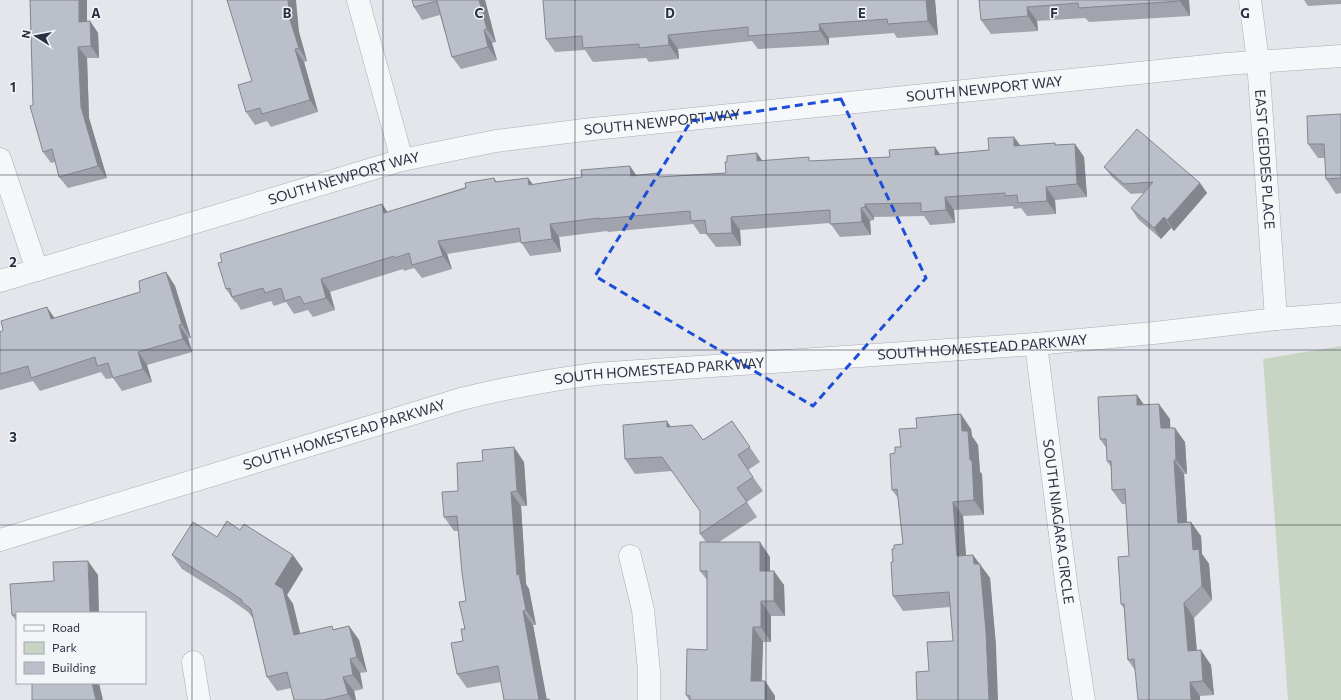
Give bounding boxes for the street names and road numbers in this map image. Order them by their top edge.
street label: SOUTH NEWPORT WAY [905,72,1063,105]
street label: EAST GEDDES PLACE [1252,89,1279,230]
street label: SOUTH NEWPORT WAY [583,105,741,138]
street label: SOUTH NEWPORT WAY [266,148,421,208]
street label: SOUTH HOMESTEAD PARKWAY [877,330,1088,363]
street label: SOUTH HOMESTEAD PARKWAY [553,353,765,388]
street label: SOUTH HOMESTEAD PARKWAY [241,395,447,473]
street label: SOUTH NIAGARA CIRCLE [1040,438,1078,605]

